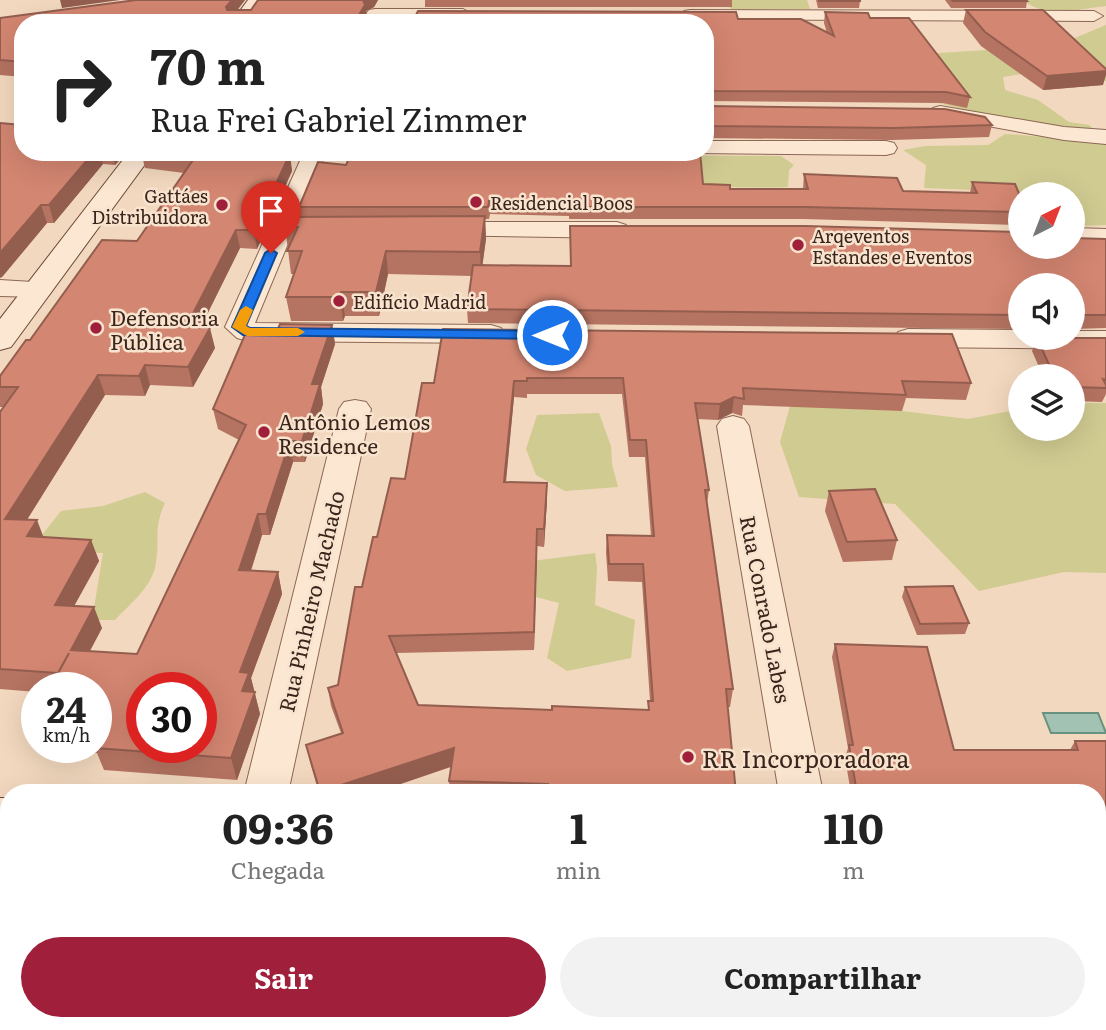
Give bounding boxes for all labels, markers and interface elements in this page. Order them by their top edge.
text: 70 m [150,27,265,100]
icon: right [35,42,126,133]
text: Rua Frei Gabriel Zimmer [150,94,526,142]
pin [241,181,301,253]
place label: Gattáes Distribuidora [92,182,208,230]
north arrow [1008,182,1085,259]
map controls [1008,182,1085,441]
place label: Residencial Boos [490,189,633,216]
icon: arrive [252,192,290,230]
marker: Residencial Boos [468,194,484,210]
marker: Gattáes Distribuidora [214,197,230,213]
place label: Arqeventos Estandes e Eventos [812,222,972,270]
marker: Arqeventos Estandes e Eventos [790,237,806,253]
button: sound [1008,273,1085,350]
place label: Edifício Madrid [353,288,486,315]
marker: Edifício Madrid [331,293,347,309]
position arrow [515,298,589,372]
place label: Defensoria Pública [110,301,220,356]
marker: Defensoria Pública [88,320,104,336]
button: layers [1008,364,1085,441]
place label: Antônio Lemos Residence [278,405,430,460]
marker: Antônio Lemos Residence [256,424,272,440]
street label: Rua Pinheiro Machado [269,487,351,715]
street label: Rua Conrado Labes [734,512,800,706]
speed limit sign: 30 [126,672,217,763]
text: 24 [47,682,86,734]
text: km/h [43,721,90,748]
place label: RR Incorporadora [702,740,910,775]
marker: RR Incorporadora [680,749,696,765]
text: 09:36 [222,795,334,857]
text: 1 [570,795,587,857]
text: 110 [823,795,884,857]
text: Chegada [231,852,325,886]
text: min [556,852,601,886]
text: m [842,852,865,886]
button: Sair [21,937,546,1017]
button: Compartilhar [560,937,1085,1017]

